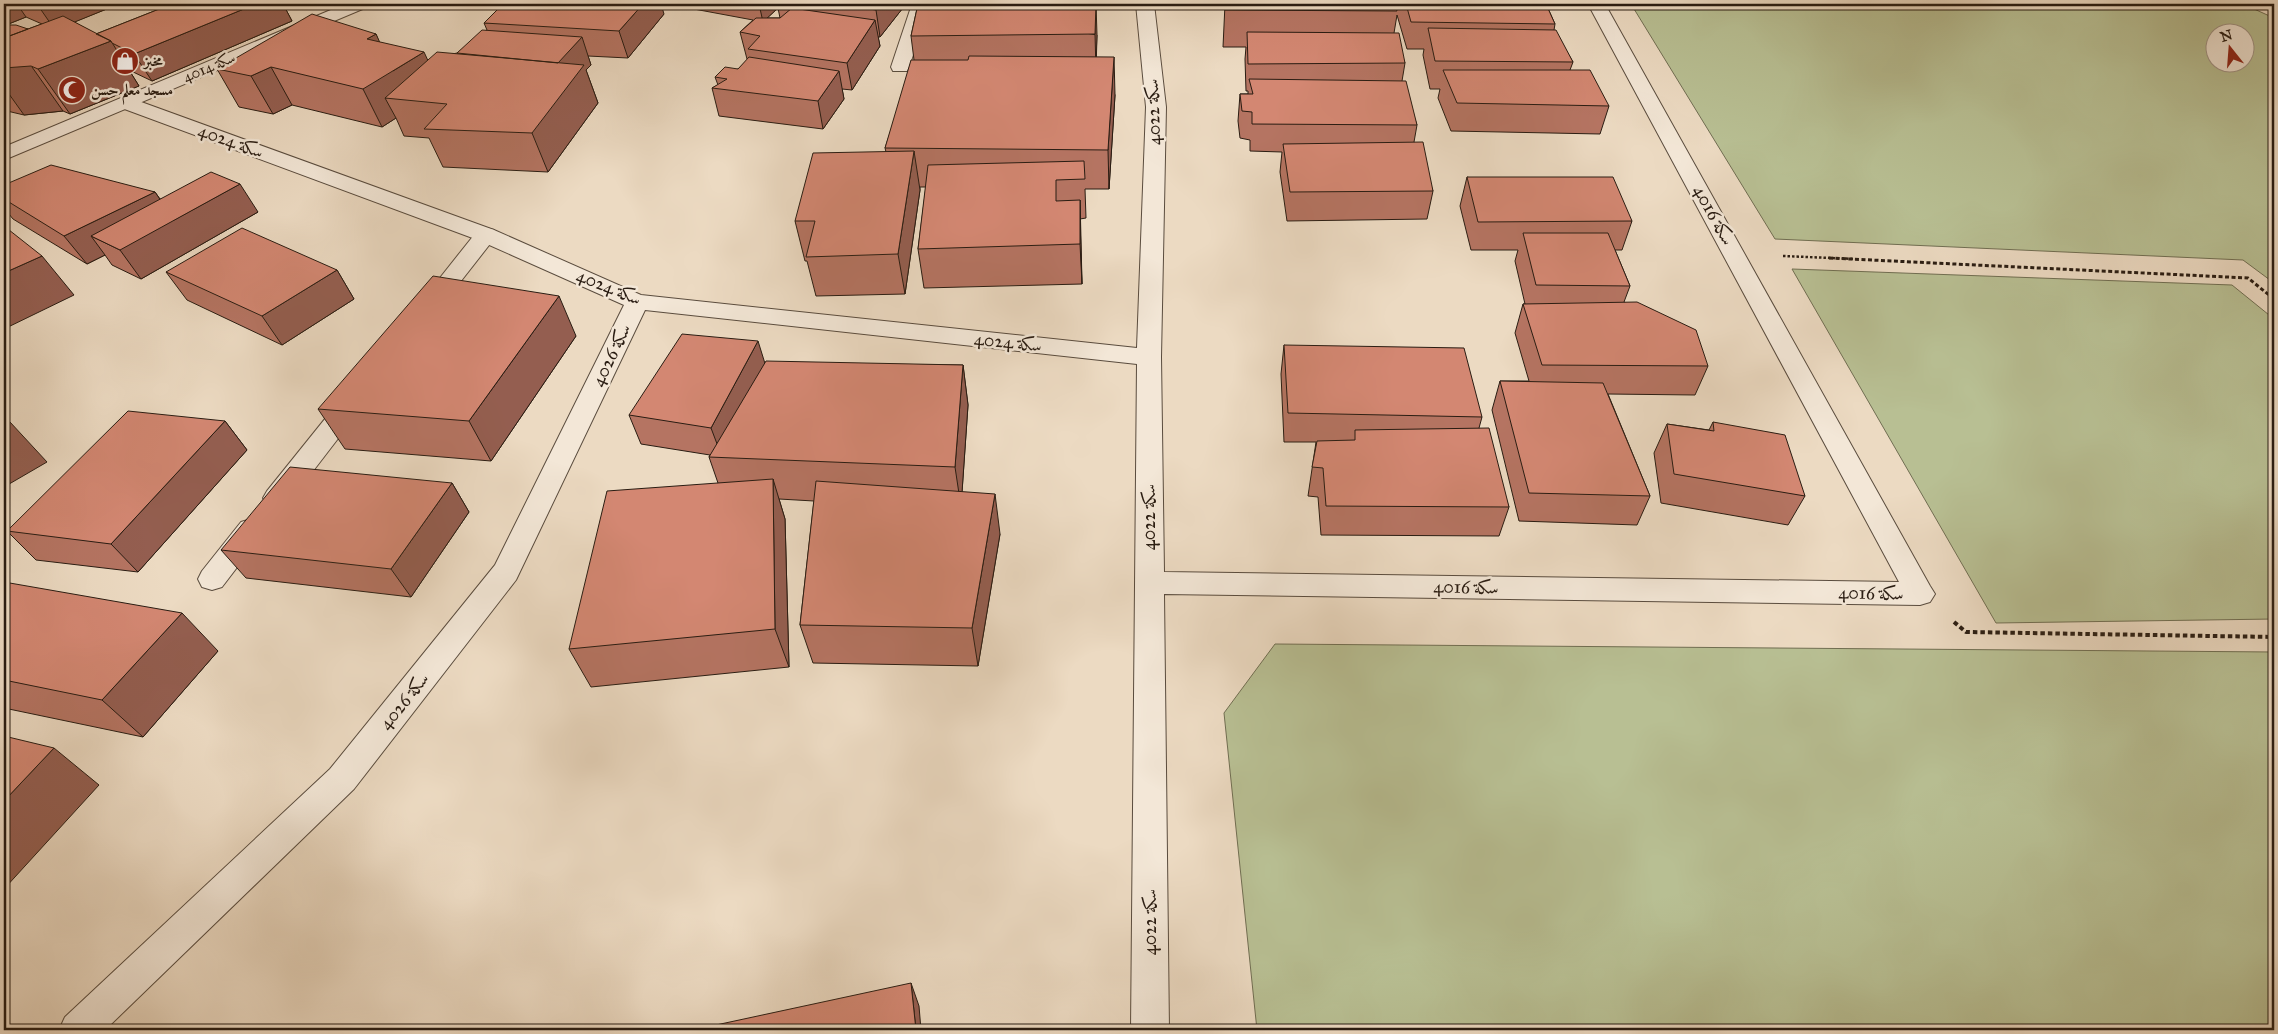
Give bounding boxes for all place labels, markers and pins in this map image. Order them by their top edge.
shop icon: مخبز [110,46,140,76]
place label: مخبز [142,52,164,70]
mosque icon: مسجد معلم حسن [57,75,87,105]
place label: مسجد معلم حسن [91,81,173,105]

